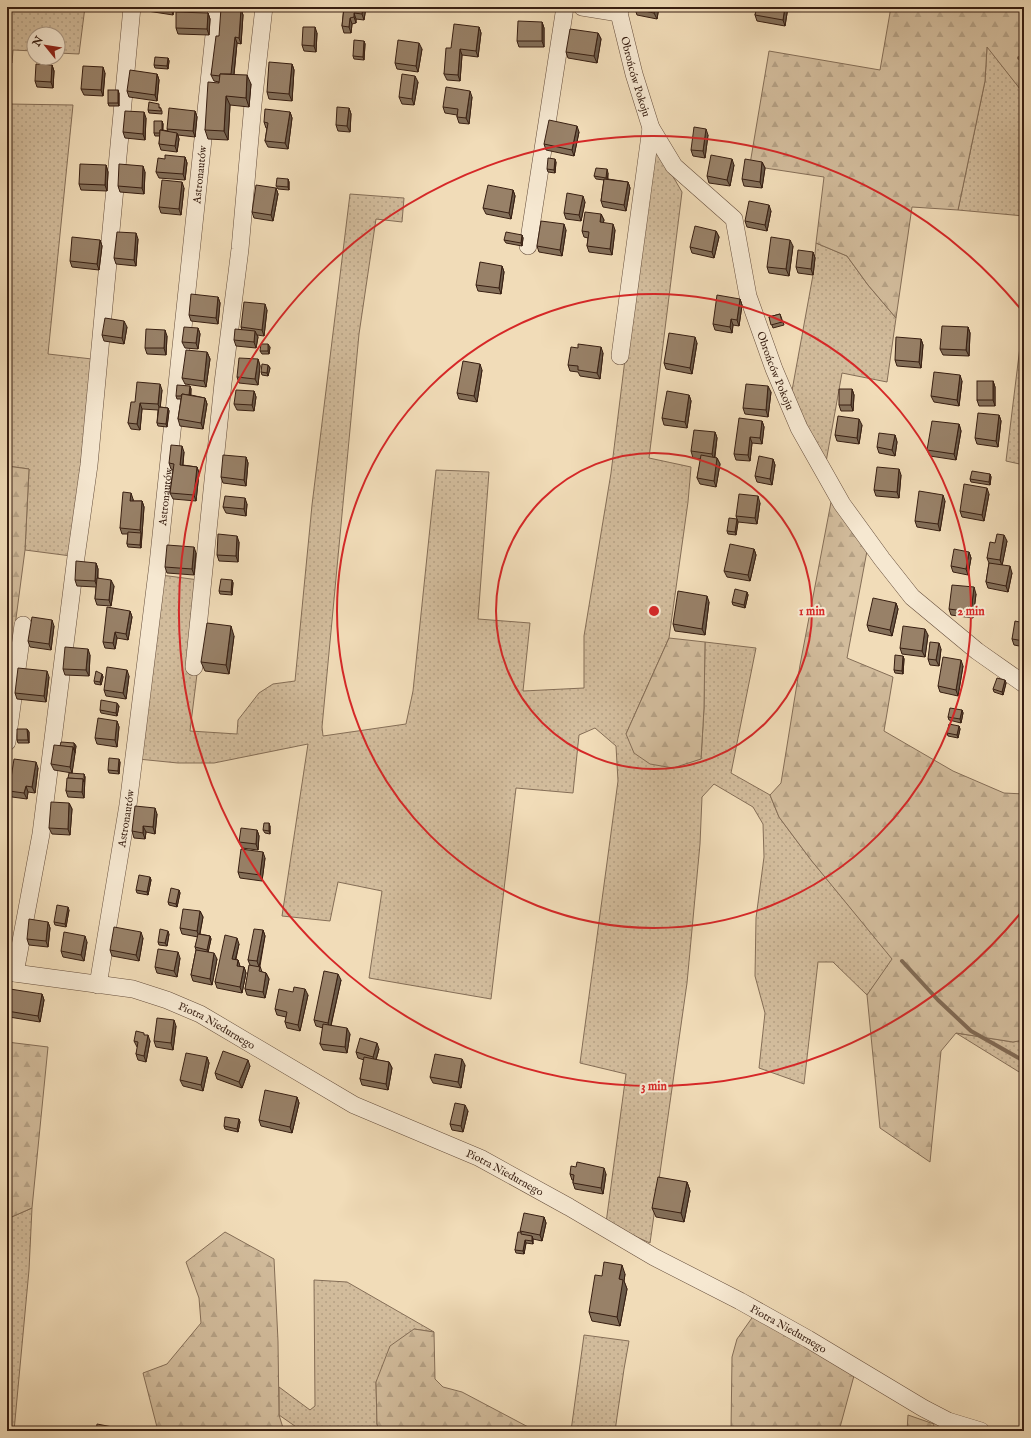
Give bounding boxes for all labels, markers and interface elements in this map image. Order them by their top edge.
north arrow [26,26,66,66]
text: N [29,33,47,50]
street label: Obrońców Pokoju [617,35,653,119]
street label: Astronautów [190,144,210,205]
street label: Obrońców Pokoju [753,330,797,412]
street label: Astronautów [156,466,176,527]
centre of rings [647,604,661,618]
text: 1 min [799,604,826,619]
text: 2 min [957,604,985,619]
street label: Astronautów [115,788,138,849]
street label: Piotra Niedurnego [176,1000,258,1053]
text: 3 min [641,1079,668,1094]
street label: Piotra Niedurnego [464,1147,546,1200]
street label: Piotra Niedurnego [747,1302,829,1357]

